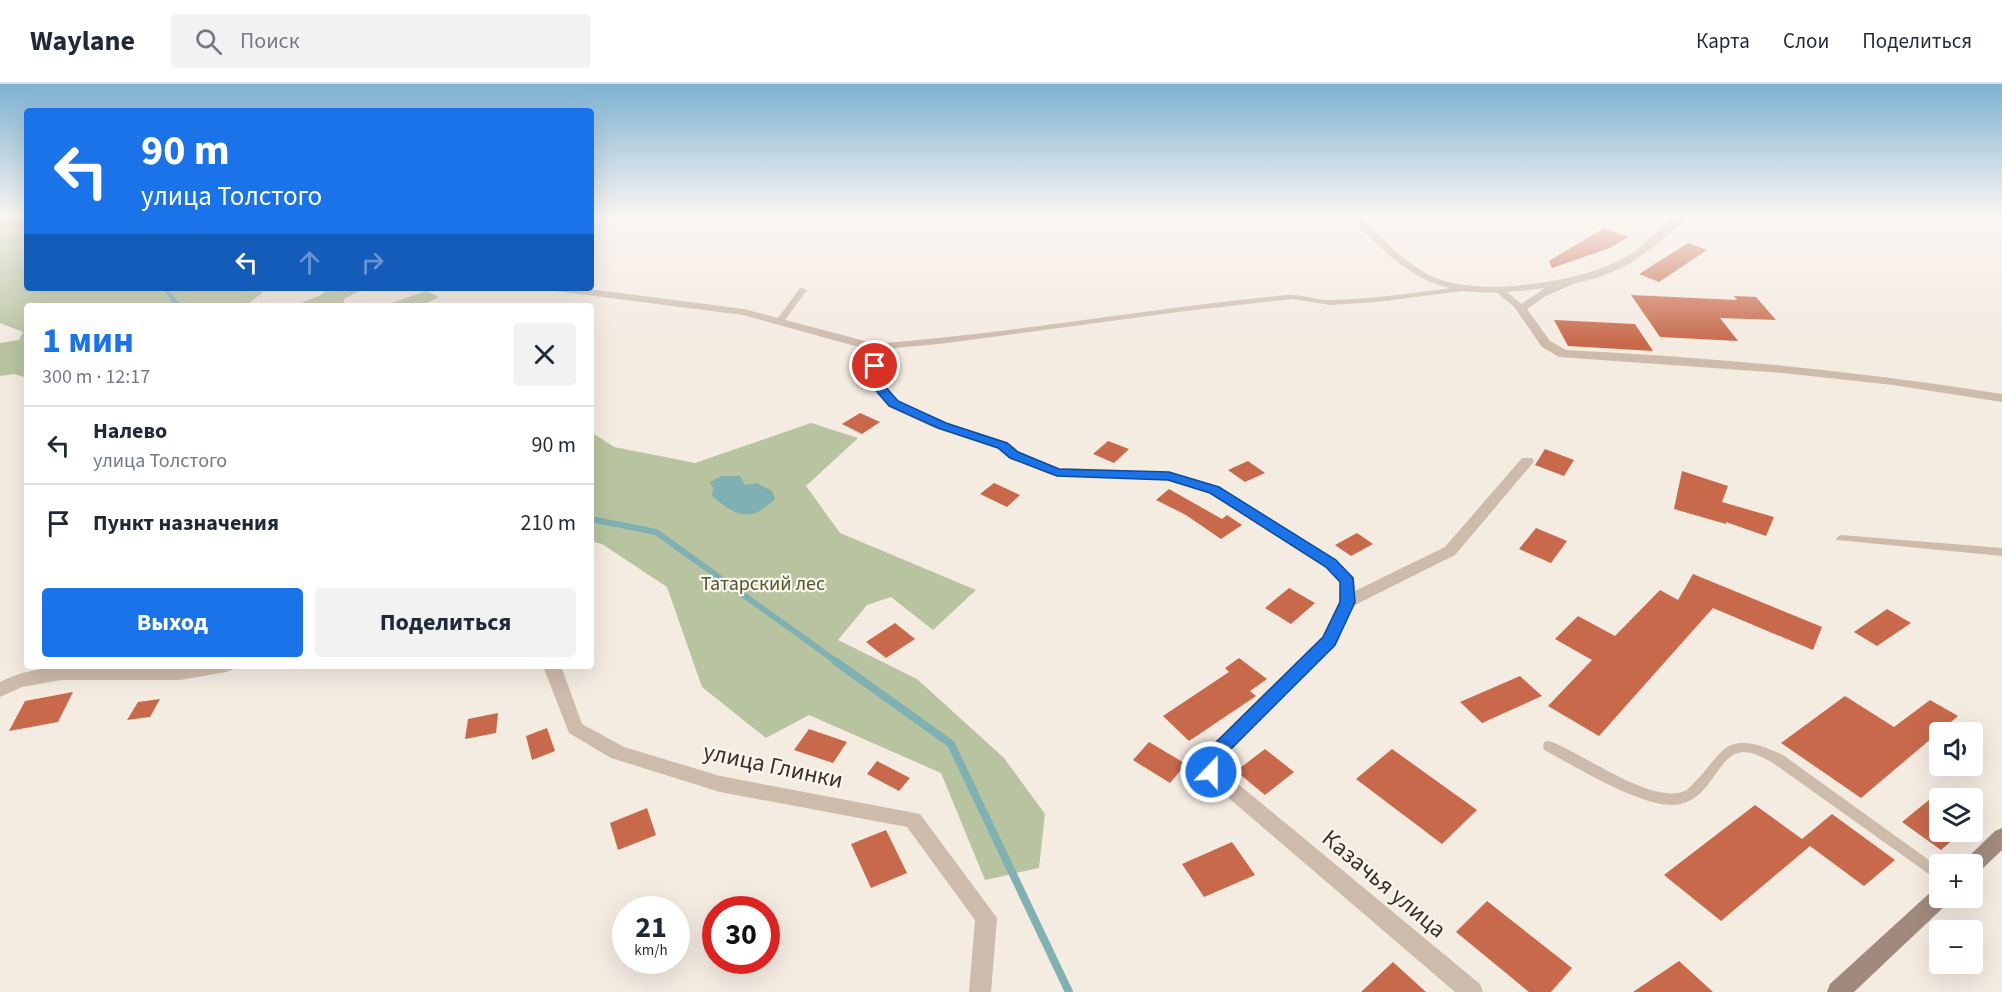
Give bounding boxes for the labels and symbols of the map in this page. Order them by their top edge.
pin [849,340,900,391]
park label: Татарский лес [701,570,825,598]
street label: улица Глинки [700,734,846,798]
position arrow [1179,740,1243,804]
street label: Казачья улица [1314,821,1454,947]
speed limit sign: 30 [702,896,780,974]

